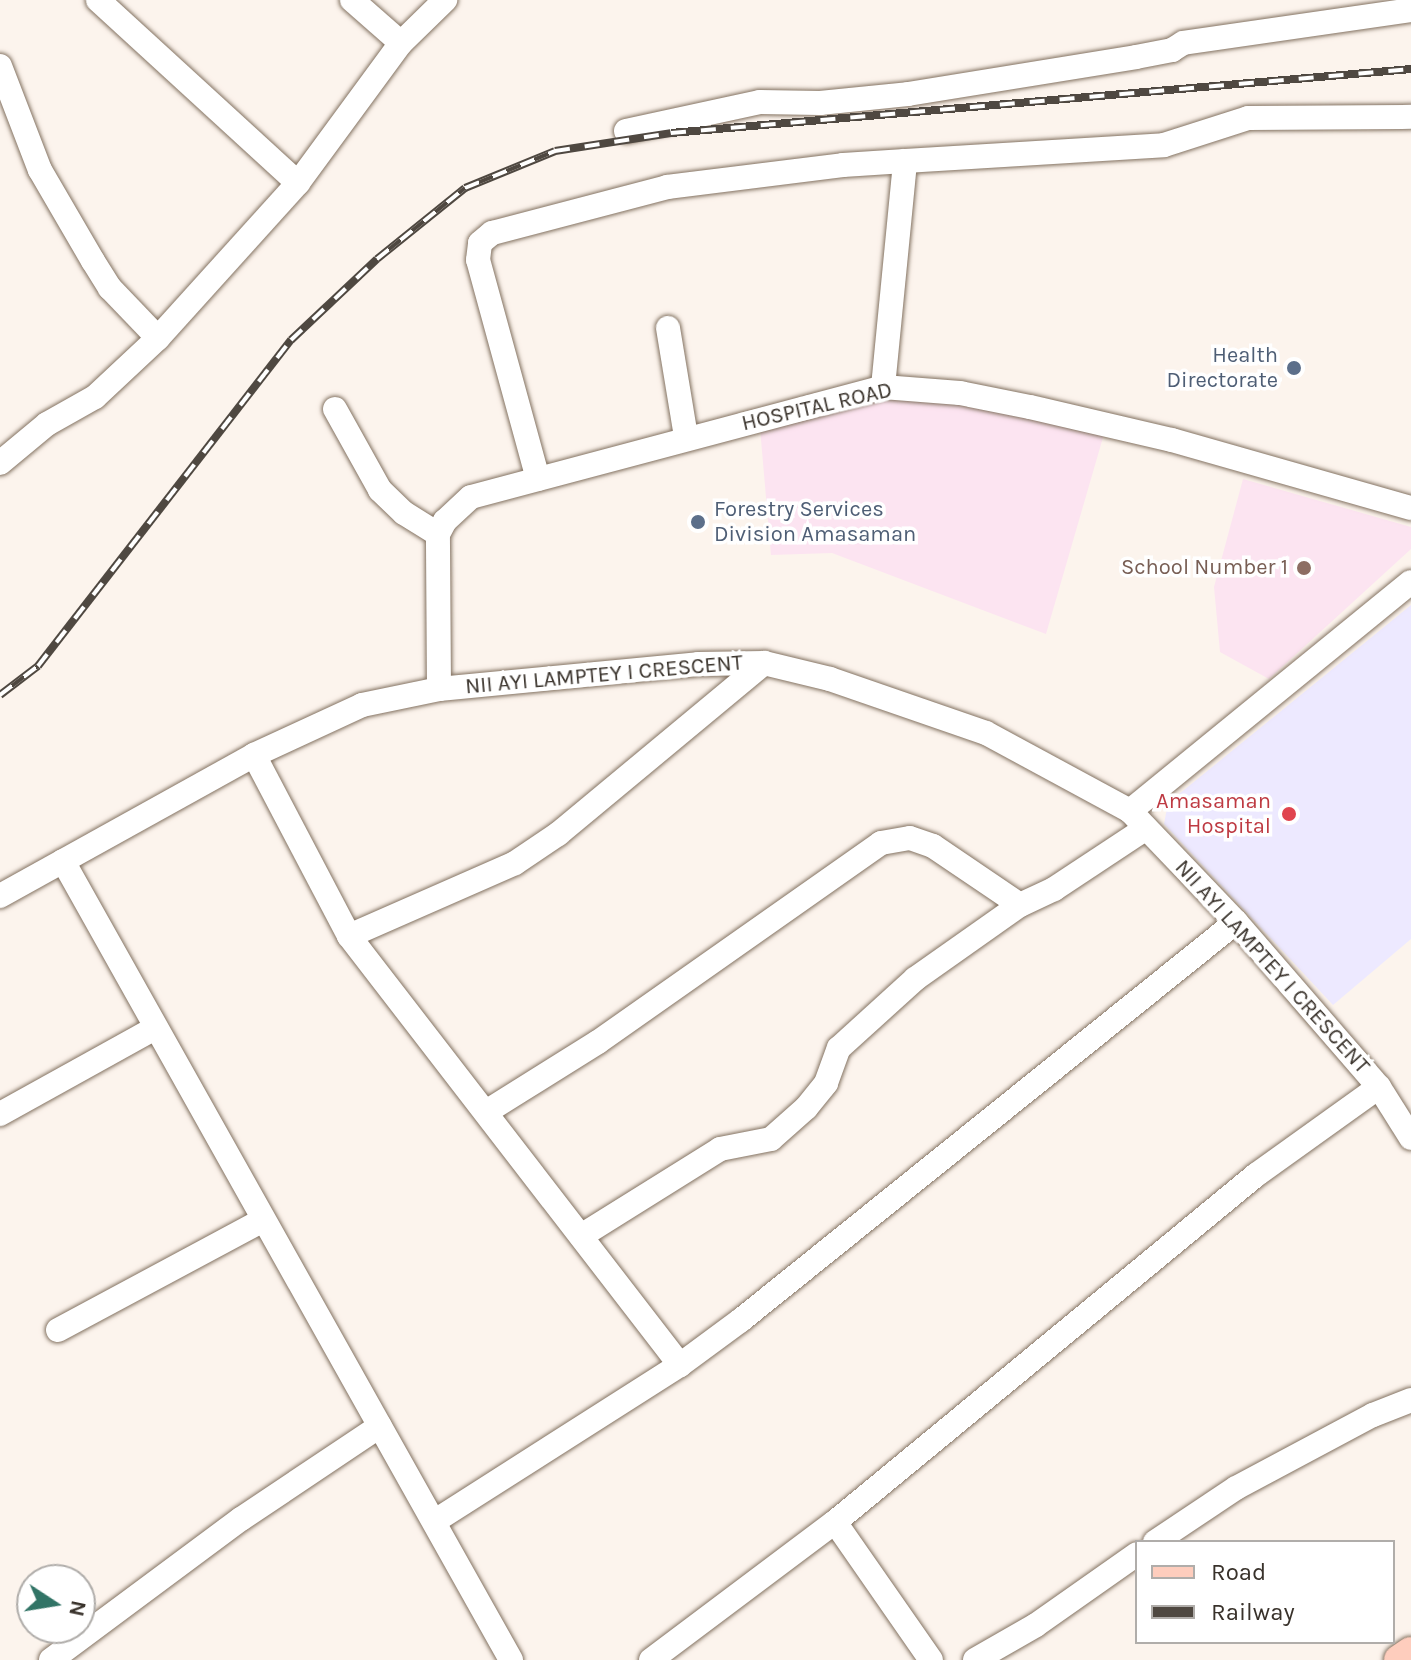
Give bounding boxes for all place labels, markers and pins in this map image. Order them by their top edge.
place label: Health Directorate [1166,342,1278,394]
marker: Health Directorate [1285,359,1303,377]
place label: Forestry Services Division Amasaman [714,496,916,548]
marker: Forestry Services Division Amasaman [689,513,707,531]
place label: School Number 1 [1121,555,1288,581]
marker: School Number 1 [1295,559,1313,577]
place label: Amasaman Hospital [1156,788,1271,840]
marker: Amasaman Hospital [1278,803,1300,825]

